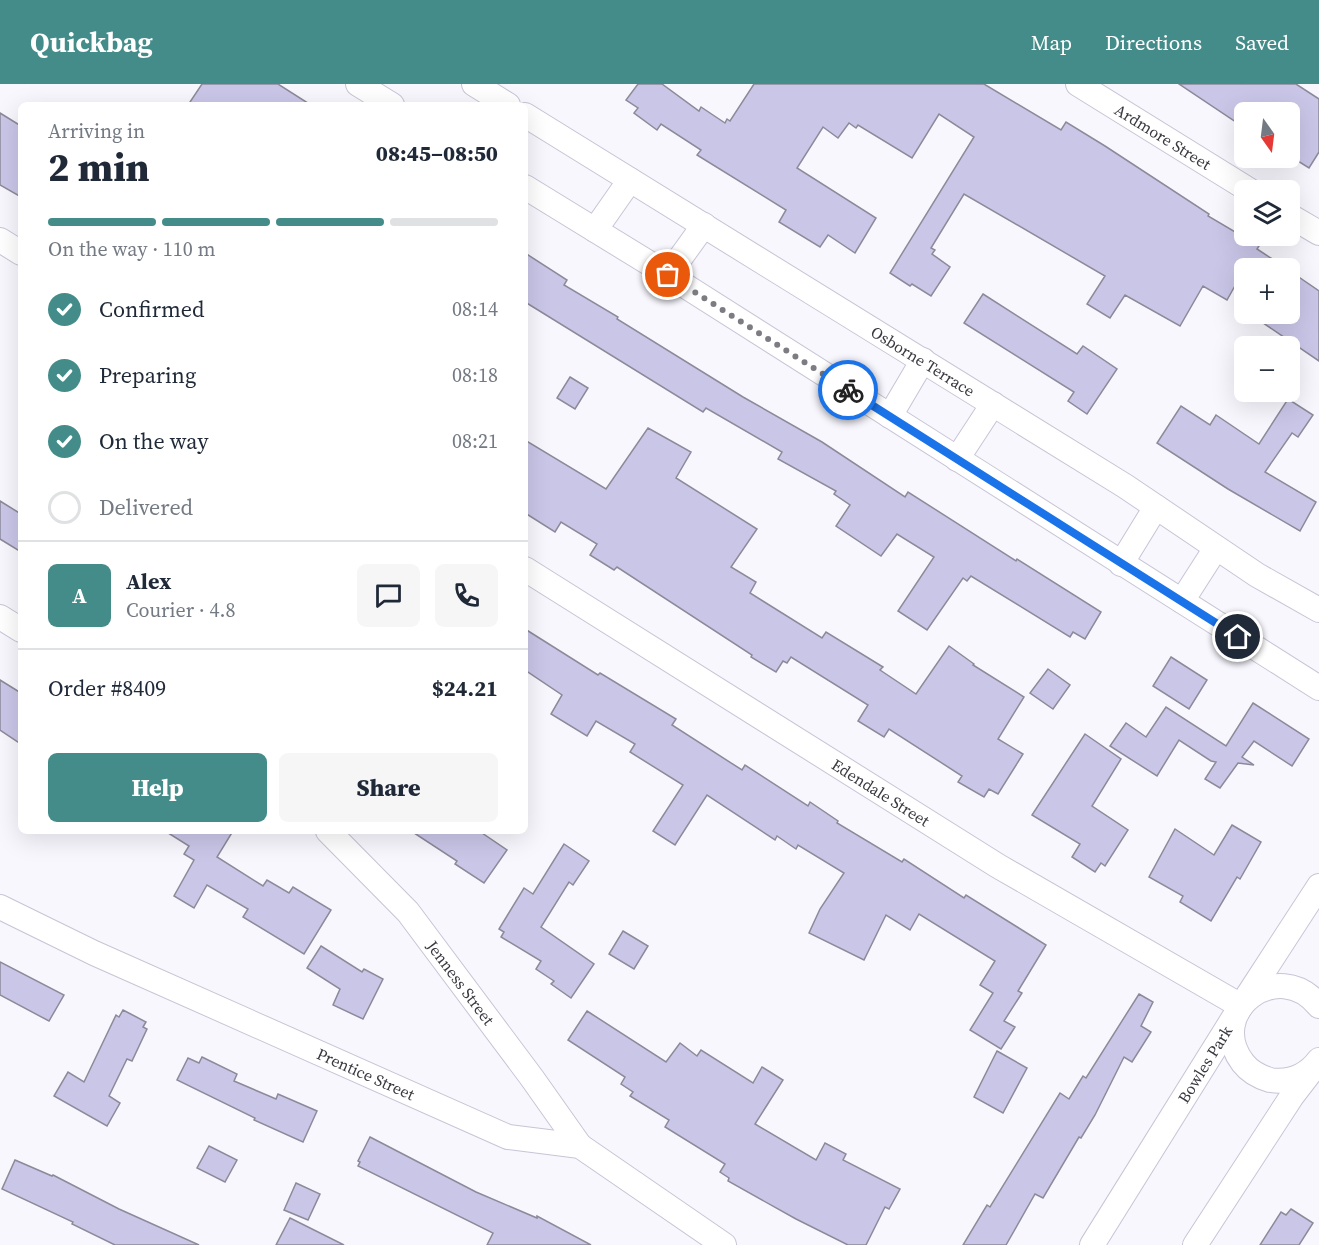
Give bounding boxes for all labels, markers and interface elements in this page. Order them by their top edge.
text: Quickbag [30,23,153,61]
text: Map [1031,28,1072,57]
text: Directions [1105,28,1202,57]
text: Saved [1235,28,1289,57]
street label: Ardmore Street [1111,99,1216,175]
north arrow [1234,102,1300,168]
map controls [1234,102,1300,402]
text: Arriving in [48,117,145,145]
text: 08:45–08:50 [376,138,498,168]
text: 2 min [48,141,150,194]
button: layers [1234,180,1300,246]
text: On the way · 110 m [48,235,215,263]
pin [642,249,693,300]
icon: bag [651,258,684,291]
button: + [1234,258,1300,324]
icon: check [48,293,81,326]
text: Confirmed [99,294,204,324]
text: 08:14 [452,295,498,323]
street label: Osborne Terrace [867,321,979,402]
button: − [1234,336,1300,402]
icon: check [48,359,81,392]
text: Preparing [99,360,196,390]
courier [818,360,878,420]
text: 08:18 [452,361,498,389]
icon: bike [832,374,865,407]
icon: check [48,425,81,458]
text: On the way [99,426,208,456]
text: 08:21 [452,427,498,455]
text: Delivered [99,492,193,522]
button: chat [357,564,420,627]
button: phone [435,564,498,627]
text: Alex [126,566,171,596]
text: A [72,580,87,610]
text: Courier · 4.8 [126,596,235,624]
pin [1212,611,1263,662]
icon: home [1221,620,1254,653]
text: Order #8409 [48,673,166,703]
text: $24.21 [432,673,498,703]
button: Help [48,753,267,822]
button: Share [279,753,498,822]
street label: Edendale Street [828,753,935,832]
street label: Jenness Street [421,935,500,1030]
street label: Bowles Park [1172,1021,1237,1107]
street label: Prentice Street [313,1042,419,1105]

